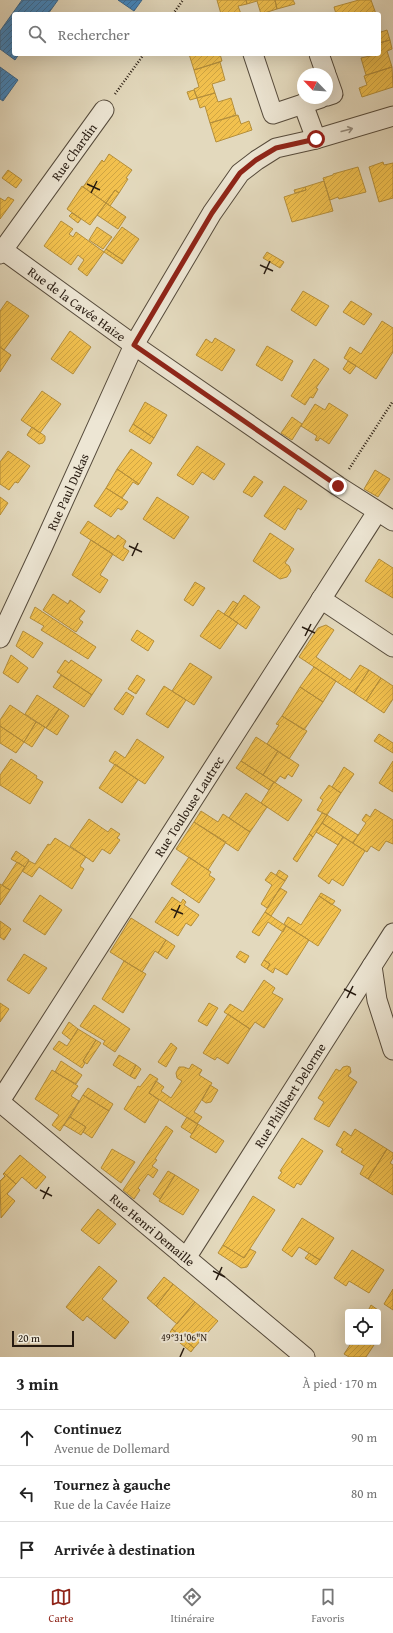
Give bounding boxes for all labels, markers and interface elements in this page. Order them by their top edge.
search box [12,12,381,56]
icon: search [26,23,48,45]
text: Rechercher [58,24,130,45]
north arrow [297,68,333,104]
street label: Rue Chardin [47,119,102,185]
one-way arrow [340,126,353,133]
route start [307,130,325,148]
street label: Rue de la Cavée Haize [24,262,130,346]
street label: Rue Paul Dukas [42,450,94,534]
route end [329,477,347,495]
street label: Rue Toulouse Lautrec [150,752,229,861]
street label: Rue Philibert Delorme [250,1039,331,1152]
street label: Rue Henri Demaille [106,1189,199,1271]
map controls [345,1309,381,1345]
button: locate [345,1309,381,1345]
scale bar [12,1329,74,1348]
text: 20 m [18,1330,40,1346]
text: 49°31'06"N [161,1330,207,1345]
text: 3 min [16,1371,58,1396]
text: À pied · 170 m [302,1374,377,1393]
text: Continuez [54,1418,122,1439]
icon: ahead [16,1427,38,1449]
text: 90 m [351,1428,377,1447]
text: Avenue de Dollemard [54,1439,170,1458]
text: Tournez à gauche [54,1474,171,1495]
icon: left [16,1483,38,1505]
text: 80 m [351,1484,377,1503]
text: Rue de la Cavée Haize [54,1495,171,1514]
icon: arrive [16,1539,38,1561]
text: Arrivée à destination [54,1539,195,1560]
tab: Carte [49,1586,73,1626]
tab: Itinéraire [171,1586,214,1626]
tab: Favoris [312,1586,344,1626]

